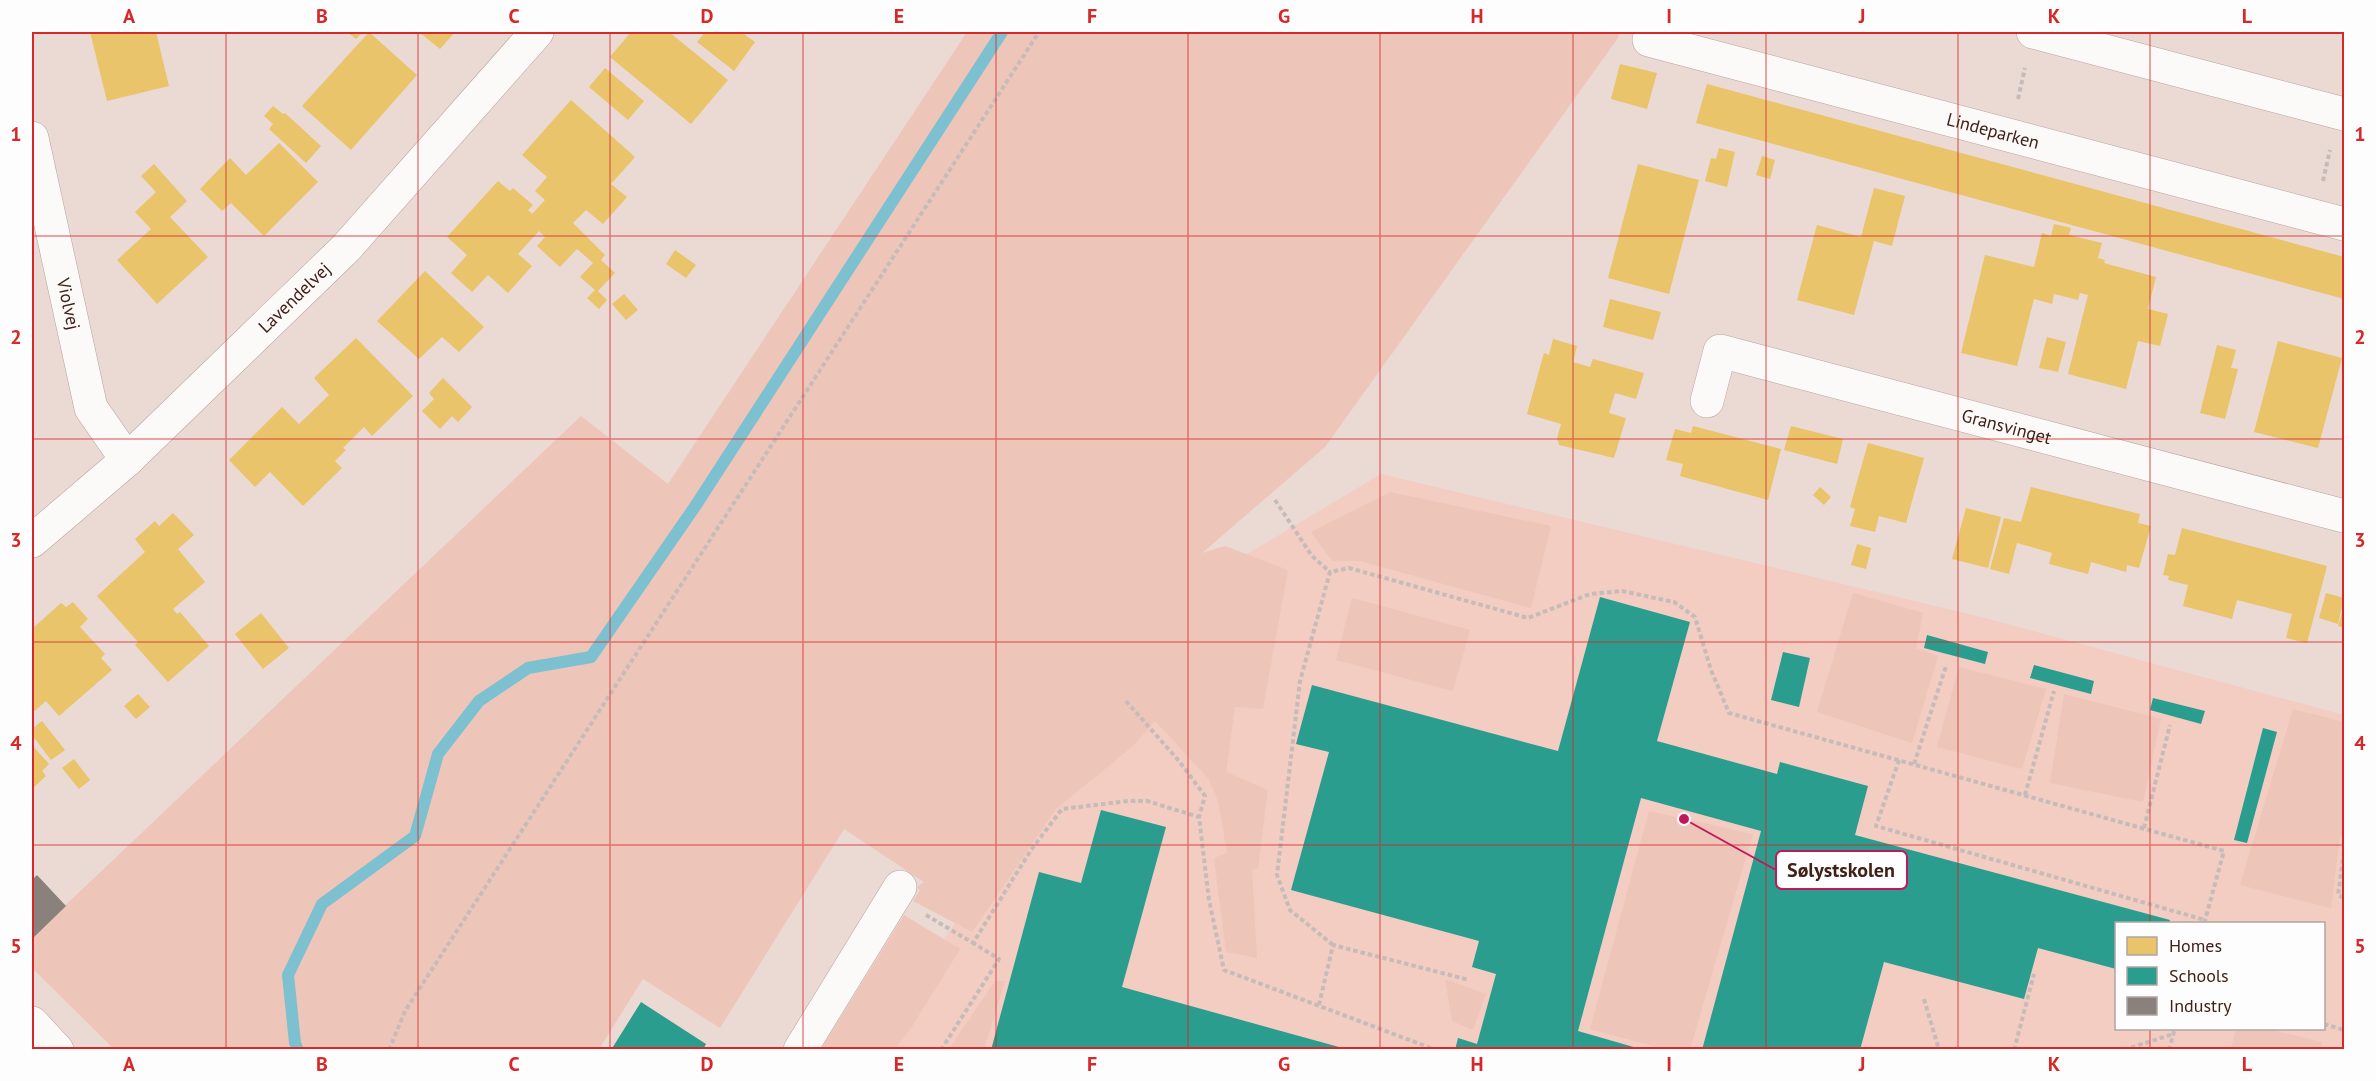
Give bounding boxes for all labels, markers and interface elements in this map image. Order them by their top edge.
text: A [123,3,136,29]
text: B [316,3,328,29]
text: C [508,3,520,29]
text: D [701,3,714,29]
text: E [894,3,904,29]
text: F [1087,3,1097,29]
text: G [1278,3,1290,29]
text: H [1470,3,1484,29]
text: I [1666,3,1672,29]
text: J [1858,3,1865,29]
text: K [2048,3,2061,29]
text: L [2242,3,2253,29]
street label: Lindeparken [1944,107,2042,154]
text: 1 [10,121,22,147]
text: 1 [2354,121,2366,147]
street label: Lavendelvej [253,257,335,338]
street label: Violvej [52,275,86,332]
text: 2 [10,324,22,350]
text: 2 [2354,324,2366,350]
street label: Gransvinget [1959,403,2054,449]
text: 3 [10,527,22,553]
text: 3 [2354,527,2366,553]
text: 4 [10,730,22,756]
text: 4 [2354,730,2366,756]
callout: Sølystskolen [1776,851,1907,889]
text: Sølystskolen [1787,857,1895,883]
legend [2115,922,2325,1030]
text: 5 [10,933,22,959]
text: 5 [2354,933,2366,959]
text: Homes [2169,934,2222,957]
text: Schools [2169,964,2229,987]
text: Industry [2169,994,2232,1017]
text: A [123,1051,136,1077]
text: B [316,1051,328,1077]
text: C [508,1051,520,1077]
text: D [701,1051,714,1077]
text: E [894,1051,904,1077]
text: F [1087,1051,1097,1077]
text: G [1278,1051,1290,1077]
text: H [1470,1051,1484,1077]
text: I [1666,1051,1672,1077]
text: J [1858,1051,1865,1077]
text: K [2048,1051,2061,1077]
text: L [2242,1051,2253,1077]

